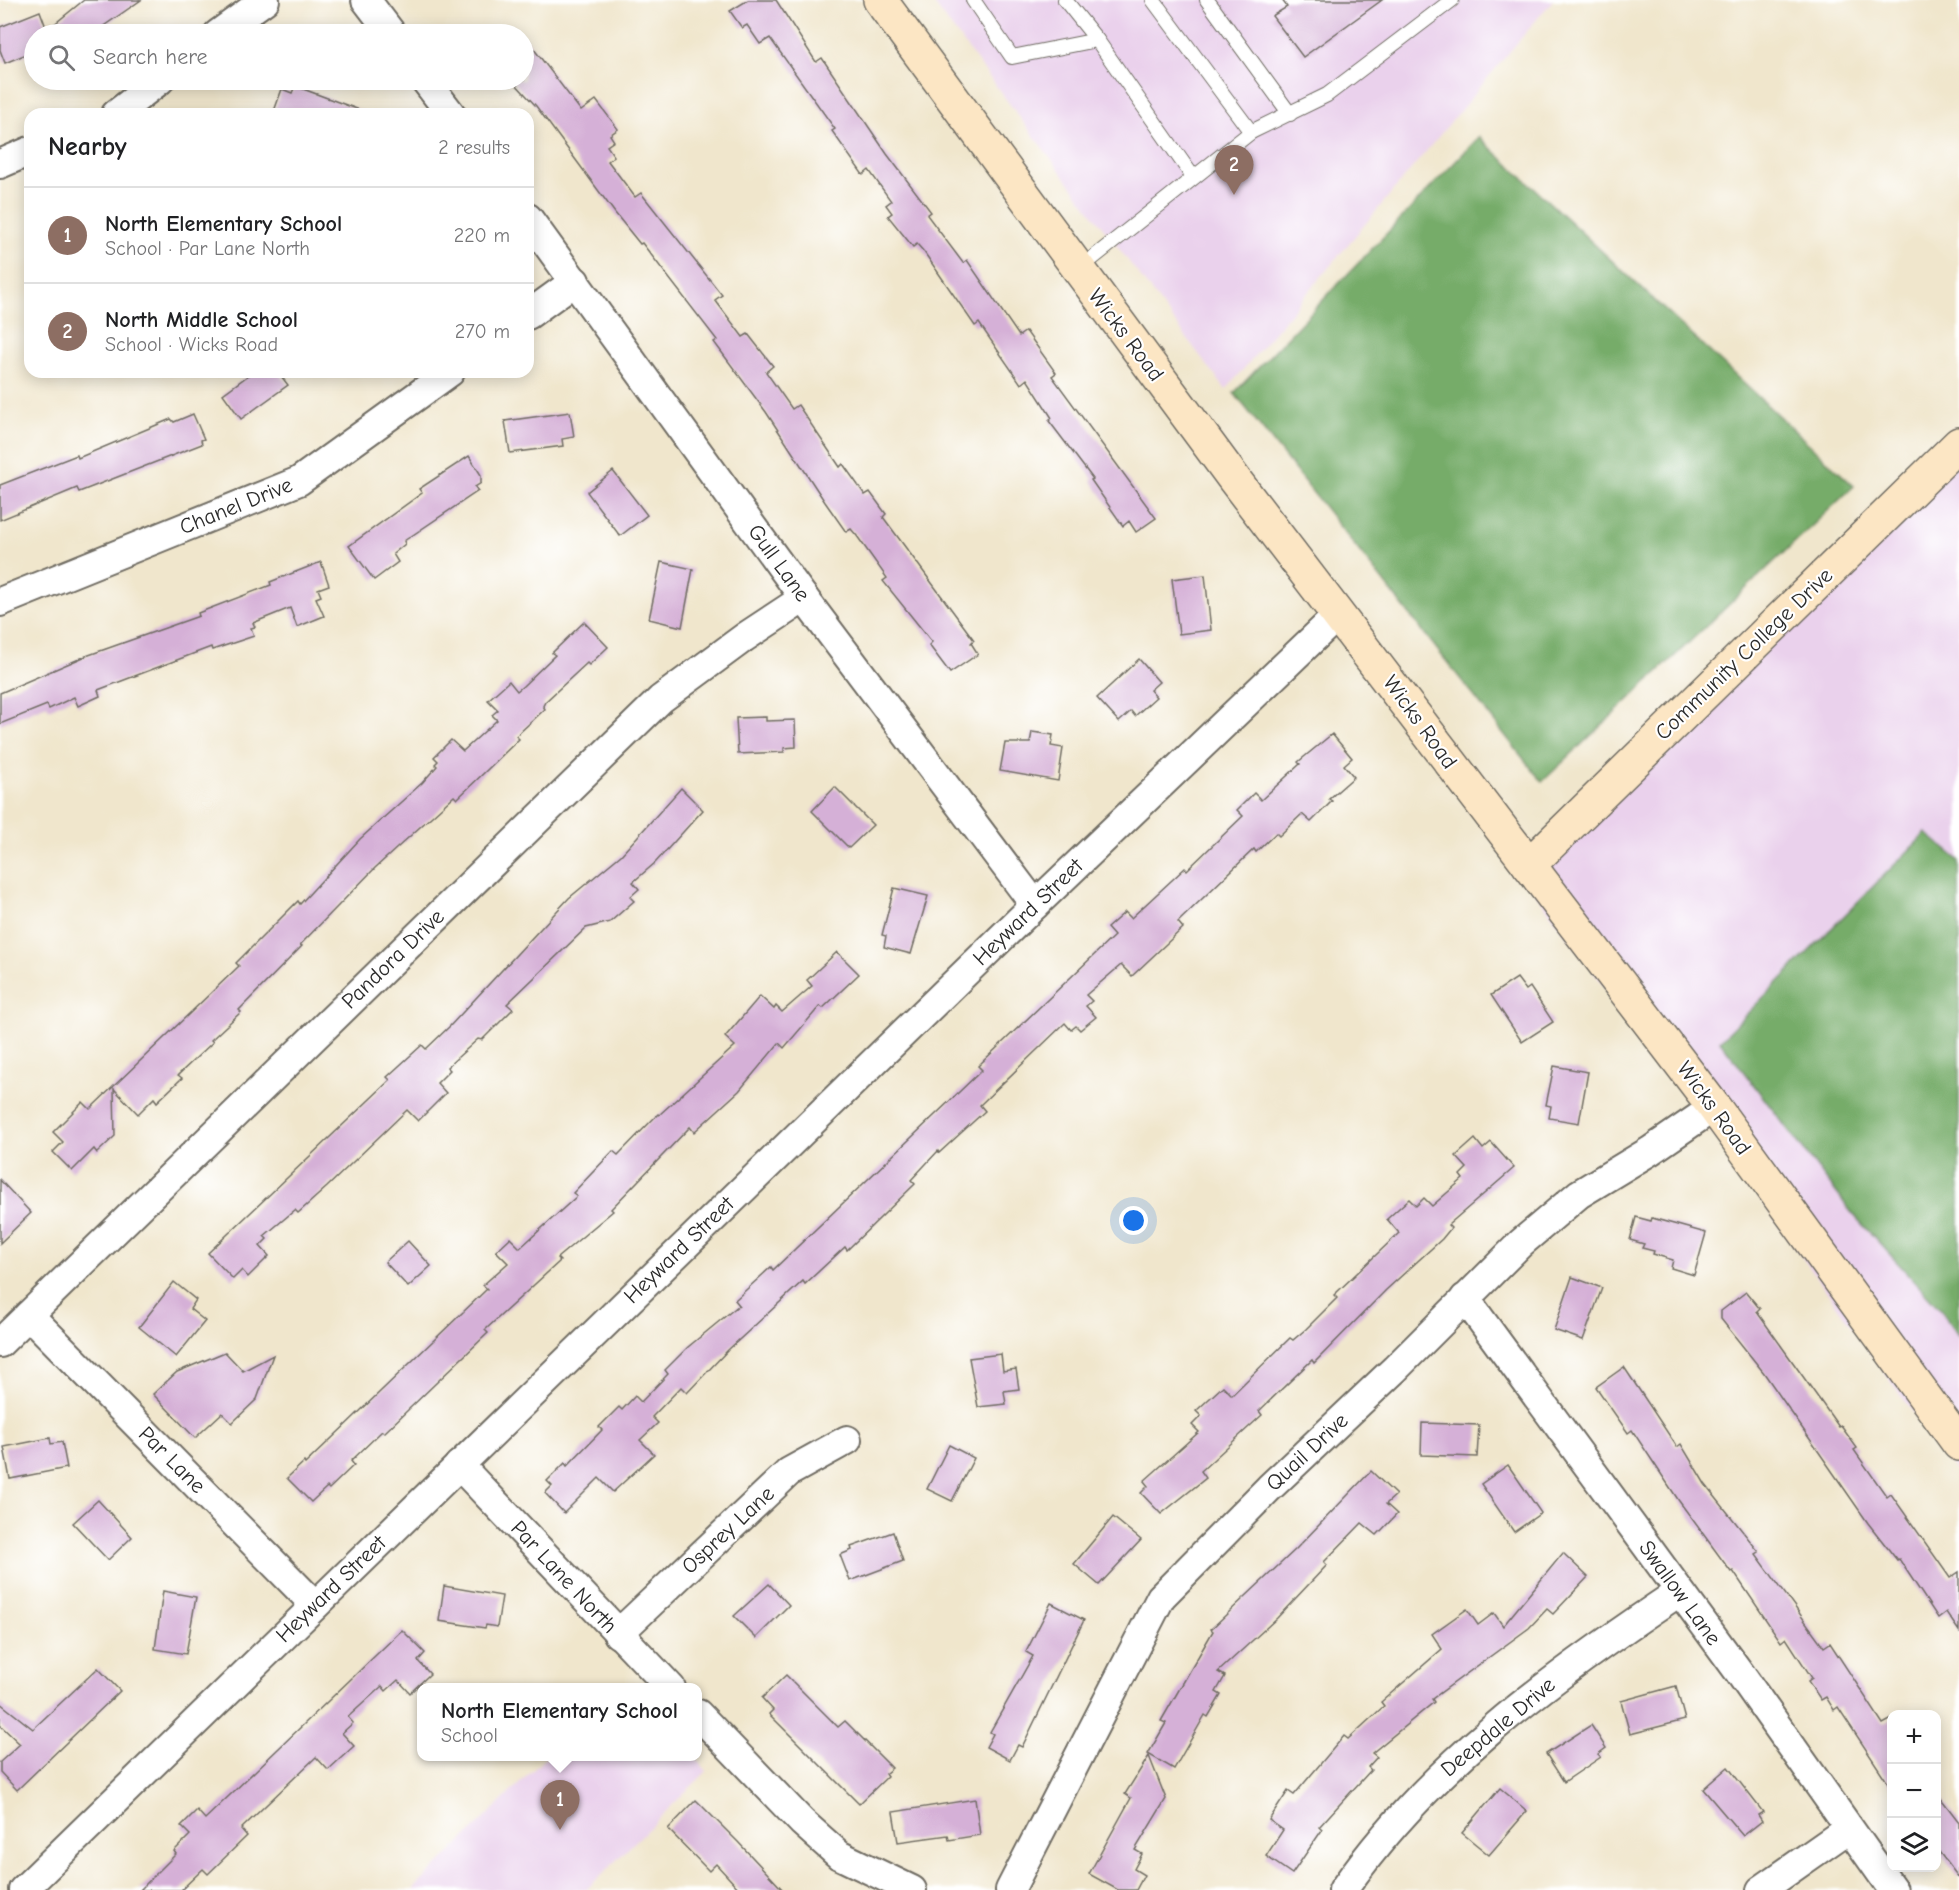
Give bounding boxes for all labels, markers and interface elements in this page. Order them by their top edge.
search box [24,24,534,90]
icon: search [45,41,78,74]
text: Search here [93,44,208,70]
text: Nearby [48,132,127,162]
text: 2 results [438,136,510,159]
pin: 2 [1214,146,1254,195]
text: North Elementary School [105,211,342,237]
text: 1 [64,224,71,247]
text: 220 m [454,224,510,247]
text: School · Par Lane North [105,237,310,260]
street label: Wicks Road [1083,284,1169,386]
text: North Middle School [105,307,298,333]
text: 2 [63,320,72,343]
text: 270 m [455,320,510,343]
text: School · Wicks Road [105,333,278,356]
street label: Chanel Drive [176,472,296,540]
street label: Gull Lane [742,519,816,607]
street label: Community College Drive [1650,562,1838,746]
street label: Wicks Road [1377,670,1463,774]
street label: Heyward Street [968,852,1089,971]
street label: Pandora Drive [336,904,450,1014]
street label: Wicks Road [1671,1056,1757,1160]
street label: Heyward Street [619,1190,740,1309]
your location [1119,1206,1148,1235]
street label: Quail Drive [1261,1407,1353,1497]
street label: Par Lane [133,1421,211,1499]
street label: Osprey Lane [676,1481,780,1579]
street label: Par Lane North [505,1515,623,1639]
street label: Heyward Street [271,1529,392,1648]
street label: Swallow Lane [1633,1536,1727,1650]
street label: Deepdale Drive [1436,1672,1560,1782]
popup [417,1683,702,1761]
text: North Elementary School [441,1698,678,1724]
map controls [1887,1710,1941,1872]
button: + [1887,1710,1941,1764]
text: School [441,1724,498,1747]
button: − [1887,1764,1941,1818]
pin: 1 [540,1780,580,1830]
button: layers [1887,1818,1941,1872]

